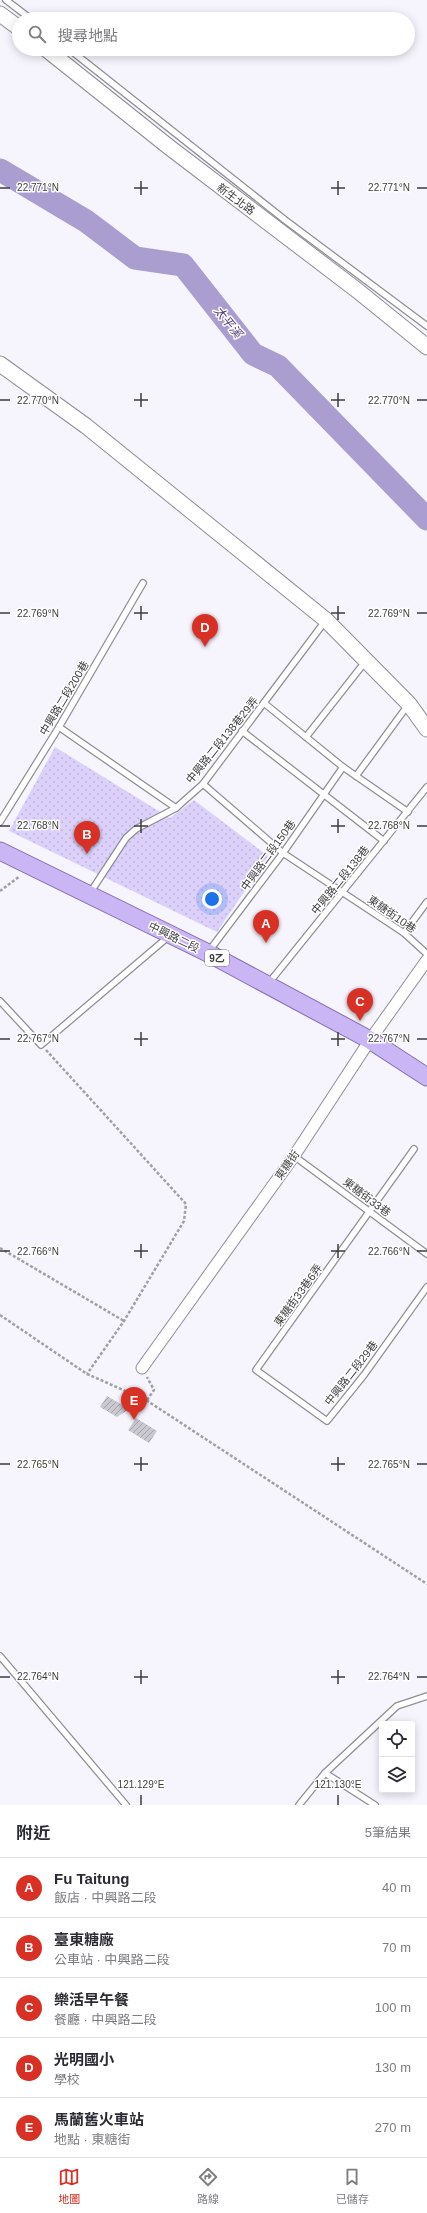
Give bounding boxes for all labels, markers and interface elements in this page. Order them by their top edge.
search box [12,12,415,56]
icon: search [26,23,48,45]
text: 搜尋地點 [58,27,118,44]
street label: 新生北路 [215,181,257,217]
text: 22.771°N [17,182,59,193]
text: 22.771°N [368,182,410,193]
water label: 太平溪 [211,304,246,342]
text: 22.770°N [17,395,59,406]
text: 22.770°N [368,395,410,406]
text: 22.769°N [17,608,59,619]
text: 22.769°N [368,608,410,619]
pin: D [192,614,218,647]
street label: 中興路二段200巷 [37,659,91,737]
street label: 中興路二段138巷29弄 [183,694,261,786]
street label: 中興路二段150巷 [238,817,298,893]
text: 22.768°N [17,820,59,831]
text: 22.768°N [368,820,410,831]
pin: B [74,821,100,854]
street label: 中興路二段138巷 [309,843,371,917]
your location [202,889,222,909]
street label: 東糖街10巷 [366,893,418,935]
pin: A [253,910,279,943]
street label: 中興路二段 [147,920,201,954]
road number: 9乙 [205,950,229,966]
pin: C [347,988,373,1021]
text: 22.767°N [17,1033,59,1044]
text: 22.767°N [368,1033,410,1044]
street label: 東糖街 [273,1148,301,1182]
street label: 東糖街33巷 [341,1175,393,1219]
text: 22.766°N [17,1246,59,1257]
text: 22.766°N [368,1246,410,1257]
street label: 東糖街33巷6弄 [272,1262,324,1328]
street label: 中興路二段29巷 [322,1338,380,1408]
pin: E [121,1387,147,1420]
text: 22.765°N [17,1459,59,1470]
text: 22.765°N [368,1459,410,1470]
text: 22.764°N [17,1671,59,1682]
text: 22.764°N [368,1671,410,1682]
map controls [379,1721,415,1793]
button: locate [379,1721,415,1757]
button: layers [379,1757,415,1793]
text: 121.129°E [118,1779,165,1790]
text: 121.130°E [315,1779,362,1790]
text: 附近 [16,1824,50,1843]
text: 5筆結果 [365,1825,411,1840]
text: Fu Taitung [54,1870,130,1887]
text: A [24,1880,34,1895]
text: 40 m [382,1880,411,1895]
text: 飯店 · 中興路二段 [54,1890,157,1905]
text: 臺東糖廠 [54,1931,114,1948]
text: B [24,1940,34,1955]
text: 70 m [382,1940,411,1955]
text: 公車站 · 中興路二段 [54,1952,170,1967]
text: 樂活早午餐 [54,1991,129,2008]
text: C [24,2000,34,2015]
text: 100 m [375,2000,411,2015]
text: 餐廳 · 中興路二段 [54,2012,157,2027]
text: 光明國小 [54,2051,114,2068]
text: D [24,2060,34,2075]
text: 130 m [375,2060,411,2075]
text: 學校 [54,2072,80,2087]
text: 馬蘭舊火車站 [54,2111,144,2128]
text: E [25,2120,33,2135]
text: 270 m [375,2120,411,2135]
text: 地點 · 東糖街 [54,2132,131,2147]
tab: 地圖 [58,2166,80,2206]
tab: 路線 [197,2166,219,2206]
tab: 已儲存 [336,2166,369,2206]

